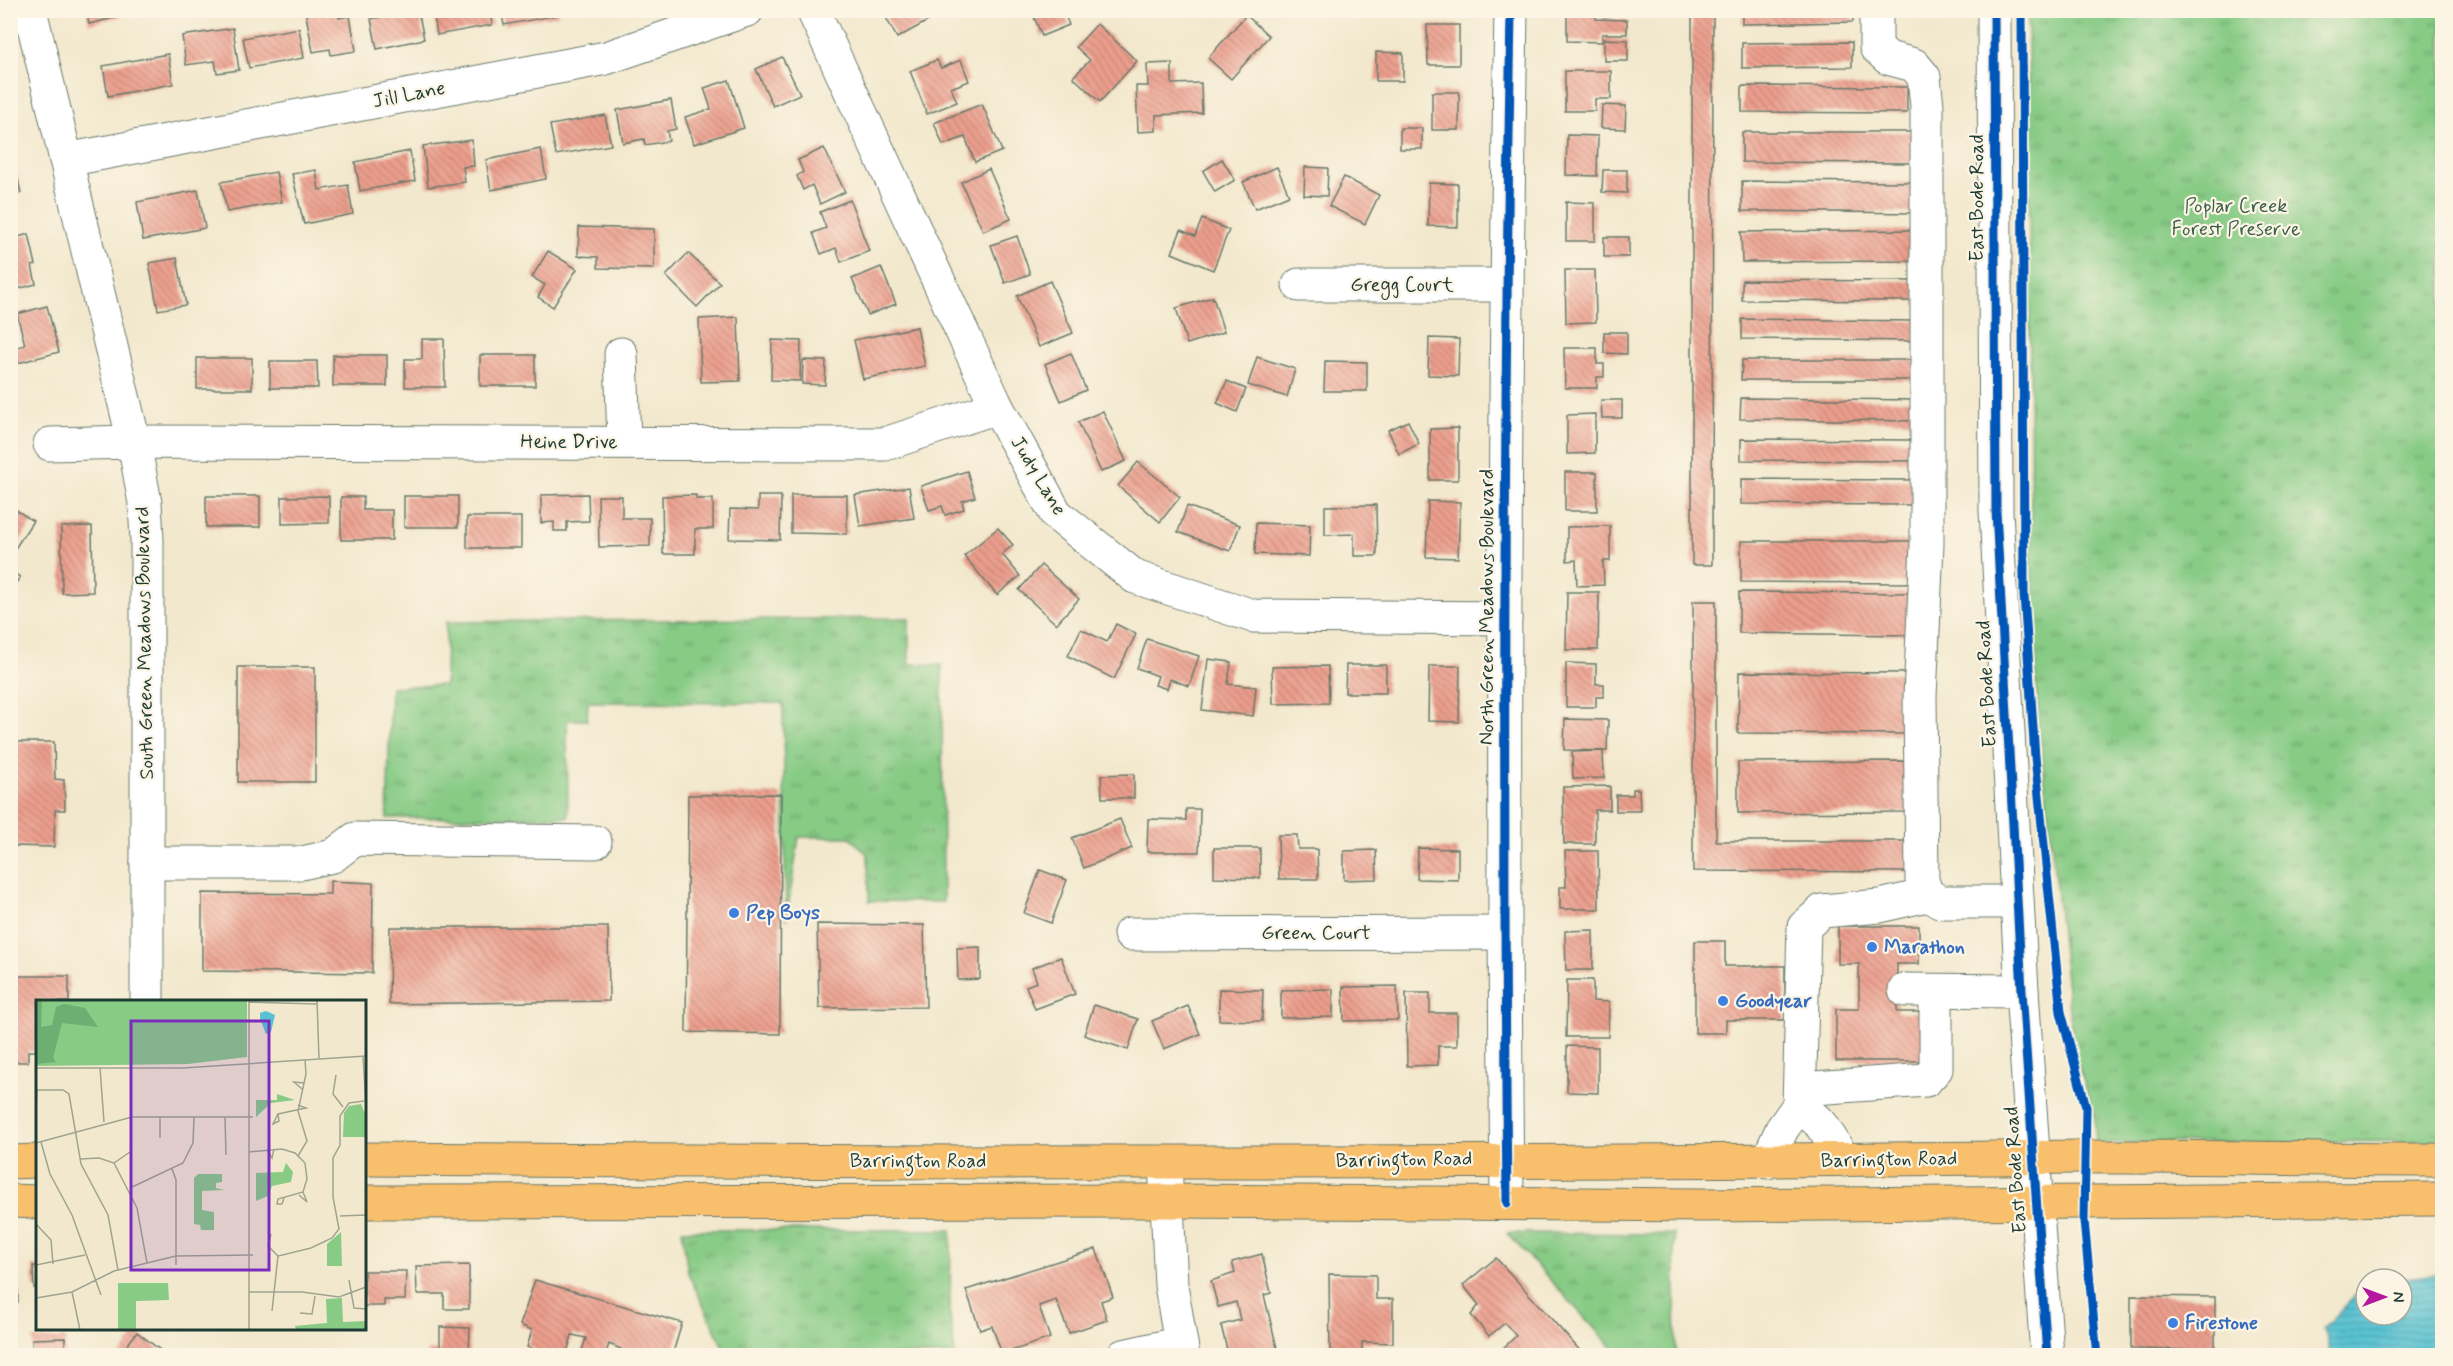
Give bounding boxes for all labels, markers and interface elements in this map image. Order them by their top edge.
street label: Jill Lane [370,75,448,115]
street label: East Bode Road [1964,134,1991,262]
park label: Poplar Creek Forest Preserve [2172,193,2301,243]
street label: Gregg Court [1350,272,1454,300]
street label: Heine Drive [520,429,618,456]
street label: Judy Lane [1004,431,1072,521]
street label: North Green Meadows Boulevard [1474,469,1501,745]
street label: South Green Meadows Boulevard [129,506,161,780]
street label: East Bode Road [1970,620,2004,748]
place label: Pep Boys [746,900,820,927]
marker: Pep Boys [727,906,741,920]
street label: Green Court [1261,920,1371,947]
place label: Marathon [1884,934,1965,961]
marker: Marathon [1865,940,1879,954]
place label: Goodyear [1735,988,1813,1015]
marker: Goodyear [1716,994,1730,1008]
inset map [36,1000,366,1330]
street label: East Bode Road [1998,1106,2034,1234]
street label: Barrington Road [1335,1145,1473,1177]
street label: Barrington Road [1820,1145,1958,1177]
street label: Barrington Road [850,1148,986,1177]
north arrow [2354,1267,2414,1327]
text: N [2387,1292,2408,1302]
place label: Firestone [2185,1310,2258,1337]
marker: Firestone [2166,1316,2180,1330]

